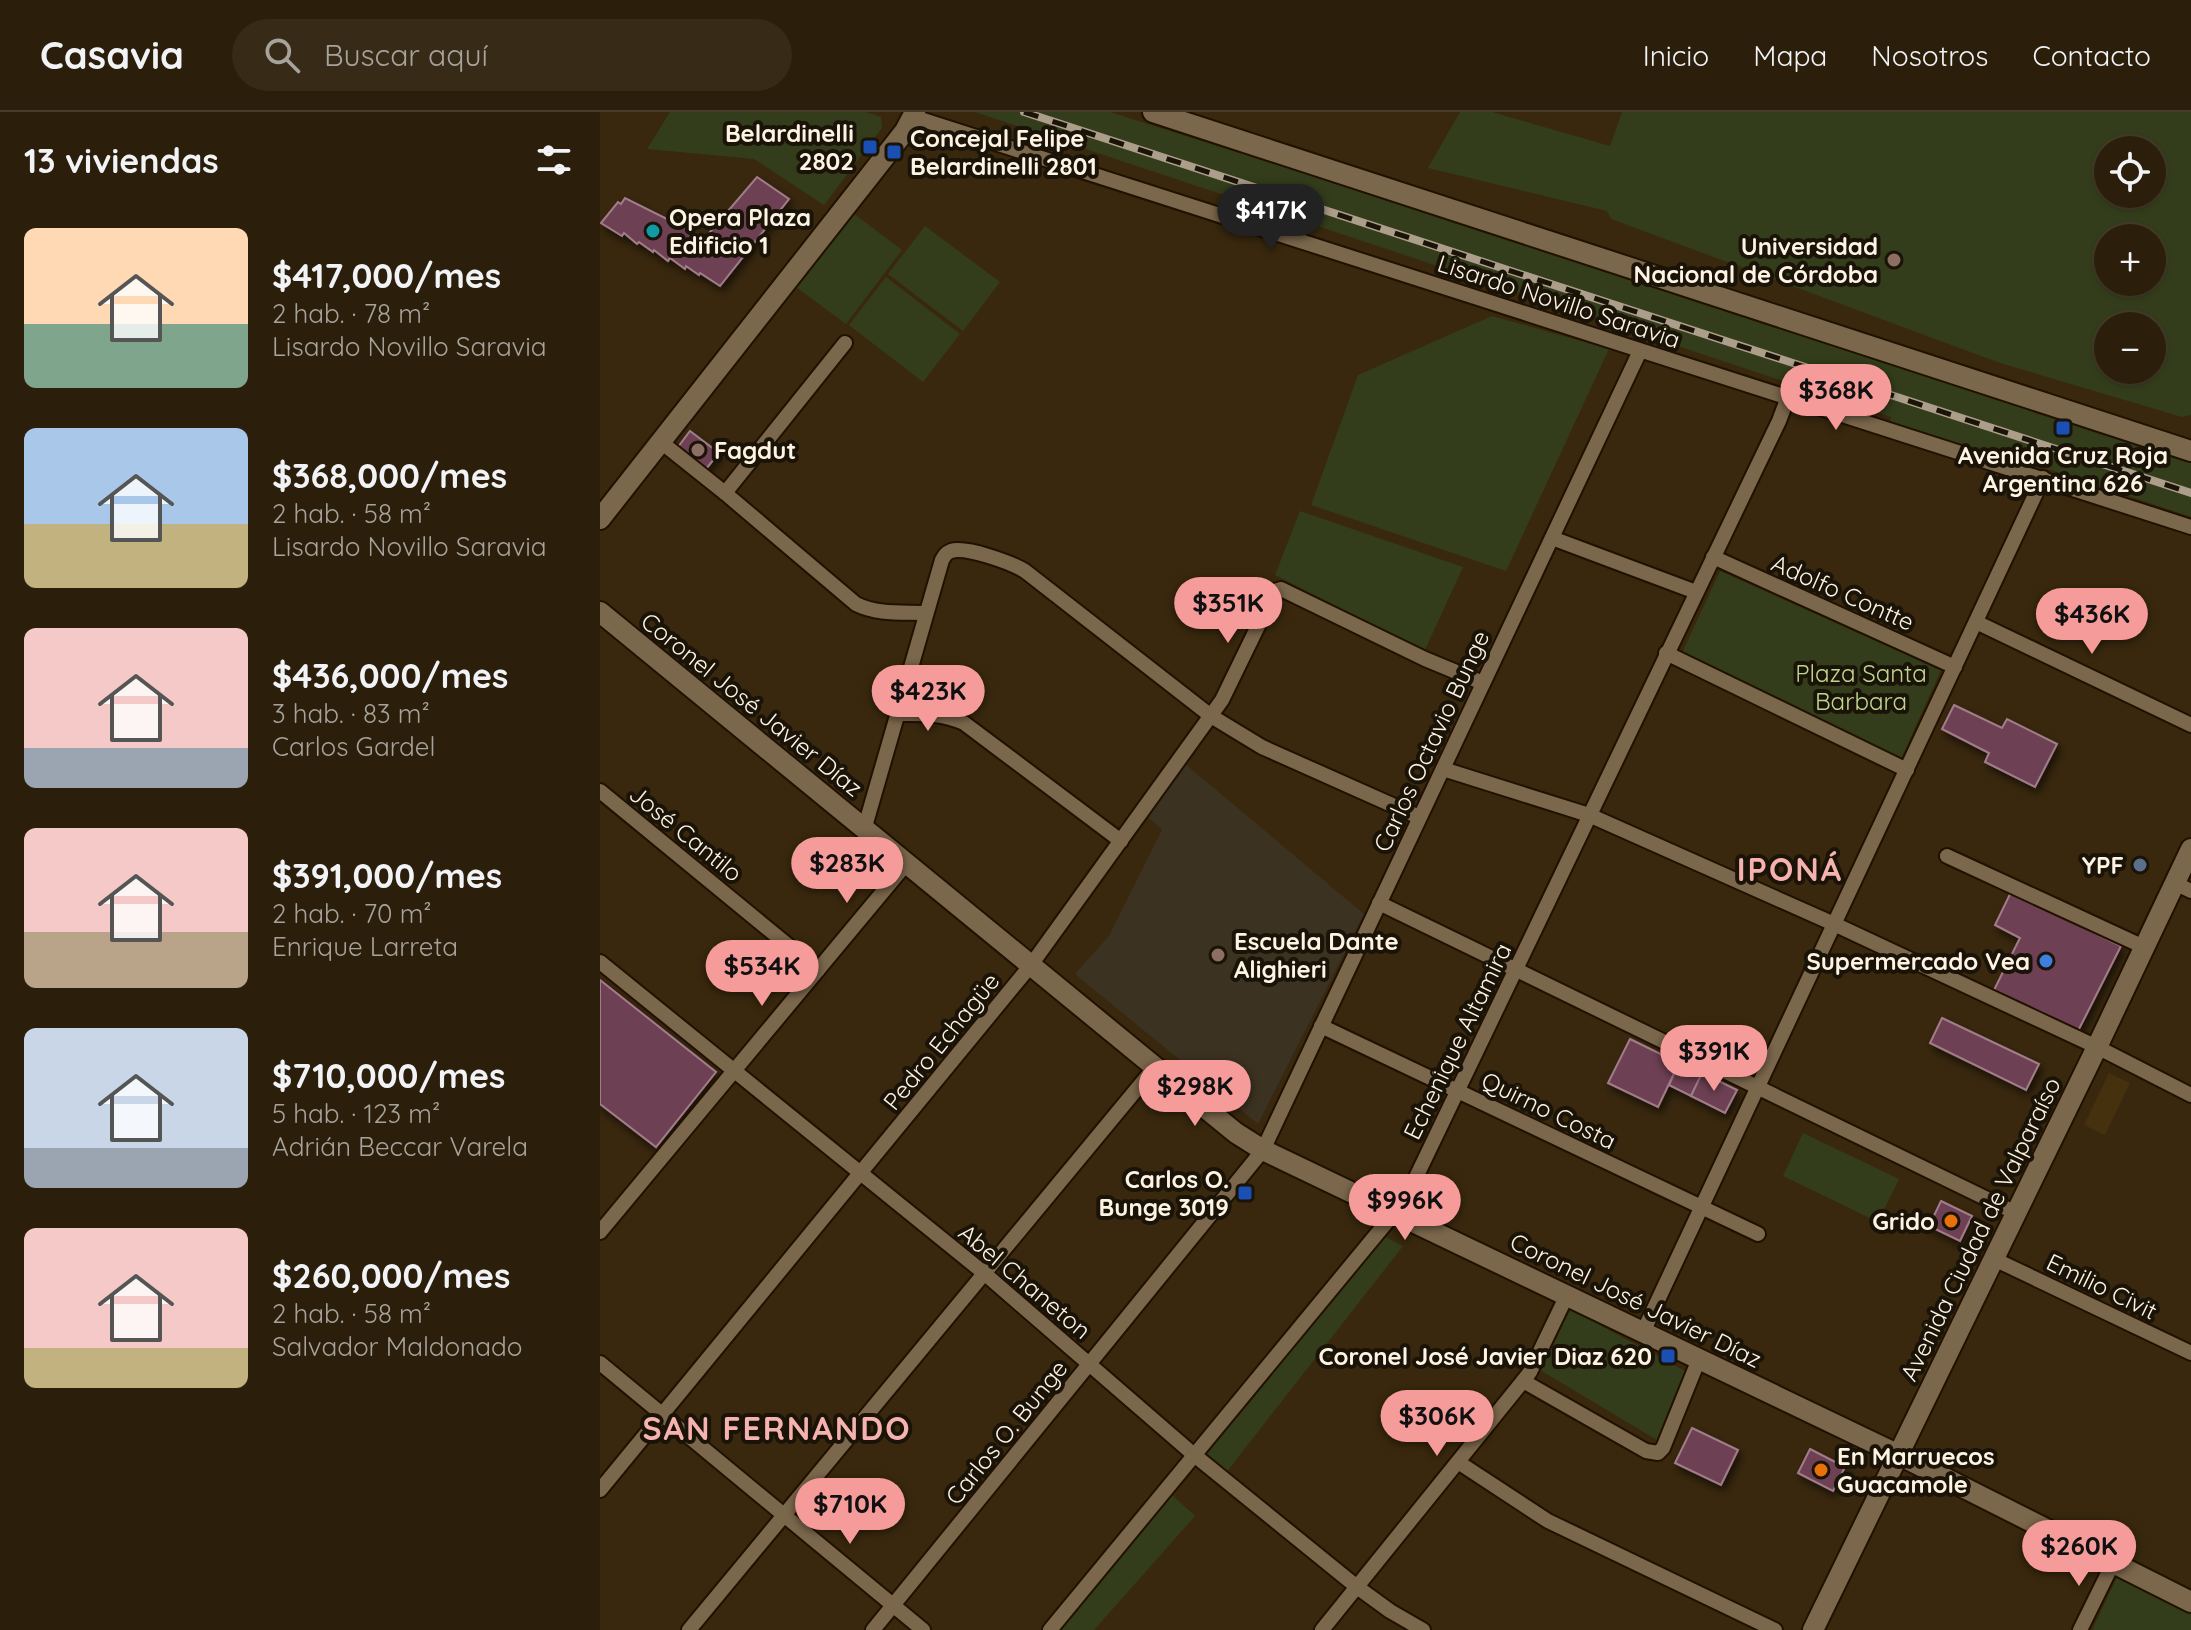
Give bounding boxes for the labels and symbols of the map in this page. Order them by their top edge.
place label: Belardinelli 2802 [725,118,854,176]
place label: Concejal Felipe Belardinelli 2801 [910,123,1097,181]
marker: Belardinelli 2802 [861,138,879,156]
marker: Concejal Felipe Belardinelli 2801 [885,143,903,161]
pin: $417K [1215,184,1327,252]
place label: Opera Plaza Edificio 1 [669,202,811,260]
marker: Opera Plaza Edificio 1 [644,222,662,240]
place label: Universidad Nacional de Córdoba [1634,231,1878,289]
street label: Lisardo Novillo Saravia [1434,248,1684,354]
marker: Universidad Nacional de Córdoba [1885,251,1903,269]
pin: $368K [1780,364,1892,432]
marker: Avenida Cruz Roja Argentina 626 [2054,419,2072,437]
place label: Fagdut [714,435,796,465]
place label: Avenida Cruz Roja Argentina 626 [1958,440,2168,498]
marker: Fagdut [689,441,707,459]
street label: Adolfo Contte [1767,547,1919,637]
pin: $351K [1172,577,1284,645]
pin: $436K [2036,588,2148,656]
street label: Coronel José Javier Díaz [635,605,869,803]
street label: Carlos Octavio Bunge [1367,626,1495,856]
park label: Plaza Santa Barbara [1795,658,1927,716]
pin: $423K [872,665,984,733]
street label: José Cantilo [623,778,749,888]
pin: $283K [791,837,903,905]
district label: IPONÁ [1737,849,1843,889]
place label: YPF [2082,850,2124,880]
marker: YPF [2131,856,2149,874]
place label: Escuela Dante Alighieri [1234,926,1399,984]
street label: Echenique Altamira [1396,938,1518,1144]
pin: $534K [706,940,818,1008]
marker: Escuela Dante Alighieri [1209,946,1227,964]
place label: Supermercado Vea [1806,946,2030,976]
marker: Supermercado Vea [2037,952,2055,970]
street label: Pedro Echagüe [876,966,1006,1116]
pin: $391K [1658,1025,1770,1093]
pin: $298K [1139,1060,1251,1128]
street label: Quirno Costa [1477,1065,1621,1155]
street label: Avenida Ciudad de Valparaíso [1893,1072,2067,1386]
place label: Carlos O. Bunge 3019 [1099,1164,1229,1222]
pin: $996K [1349,1174,1461,1242]
marker: Carlos O. Bunge 3019 [1236,1184,1254,1202]
place label: Grido [1872,1206,1935,1236]
marker: Grido [1942,1212,1960,1230]
street label: Abel Chaneton [953,1217,1097,1345]
street label: Coronel José Javier Díaz [1505,1226,1767,1374]
street label: Emilio Civit [2042,1246,2162,1326]
place label: Coronel José Javier Diaz 620 [1318,1341,1652,1371]
marker: Coronel José Javier Diaz 620 [1659,1347,1677,1365]
street label: Carlos O. Bunge [938,1354,1074,1510]
pin: $306K [1381,1390,1493,1458]
district label: SAN FERNANDO [643,1408,911,1448]
place label: En Marruecos Guacamole [1837,1441,1995,1499]
marker: En Marruecos Guacamole [1812,1461,1830,1479]
pin: $710K [794,1478,906,1546]
pin: $260K [2023,1520,2135,1588]

